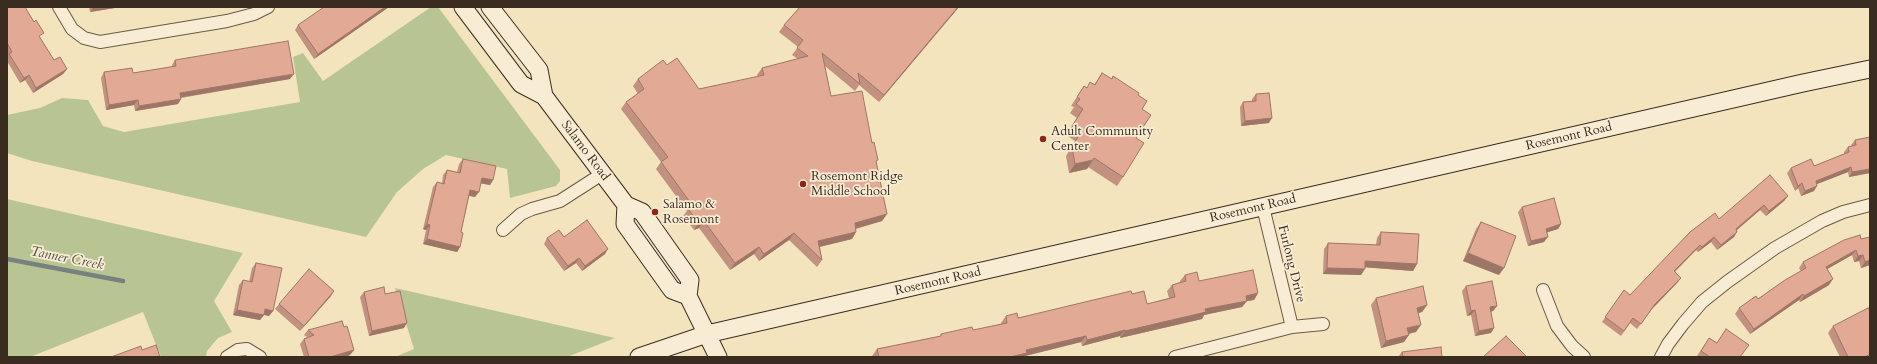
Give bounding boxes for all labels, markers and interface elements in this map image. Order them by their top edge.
street label: Salamo Road [557,118,613,184]
street label: Rosemont Road [1524,120,1614,154]
place label: Adult Community Center [1051,124,1153,155]
marker: Adult Community Center [1038,134,1048,144]
place label: Rosemont Ridge Middle School [811,169,903,200]
marker: Rosemont Ridge Middle School [798,179,808,189]
street label: Rosemont Road [1208,192,1298,226]
place label: Salamo & Rosemont [663,197,719,228]
marker: Salamo & Rosemont [650,207,660,217]
street label: Furlong Drive [1274,224,1308,304]
water label: Tanner Creek [29,244,105,274]
street label: Rosemont Road [893,265,983,299]

